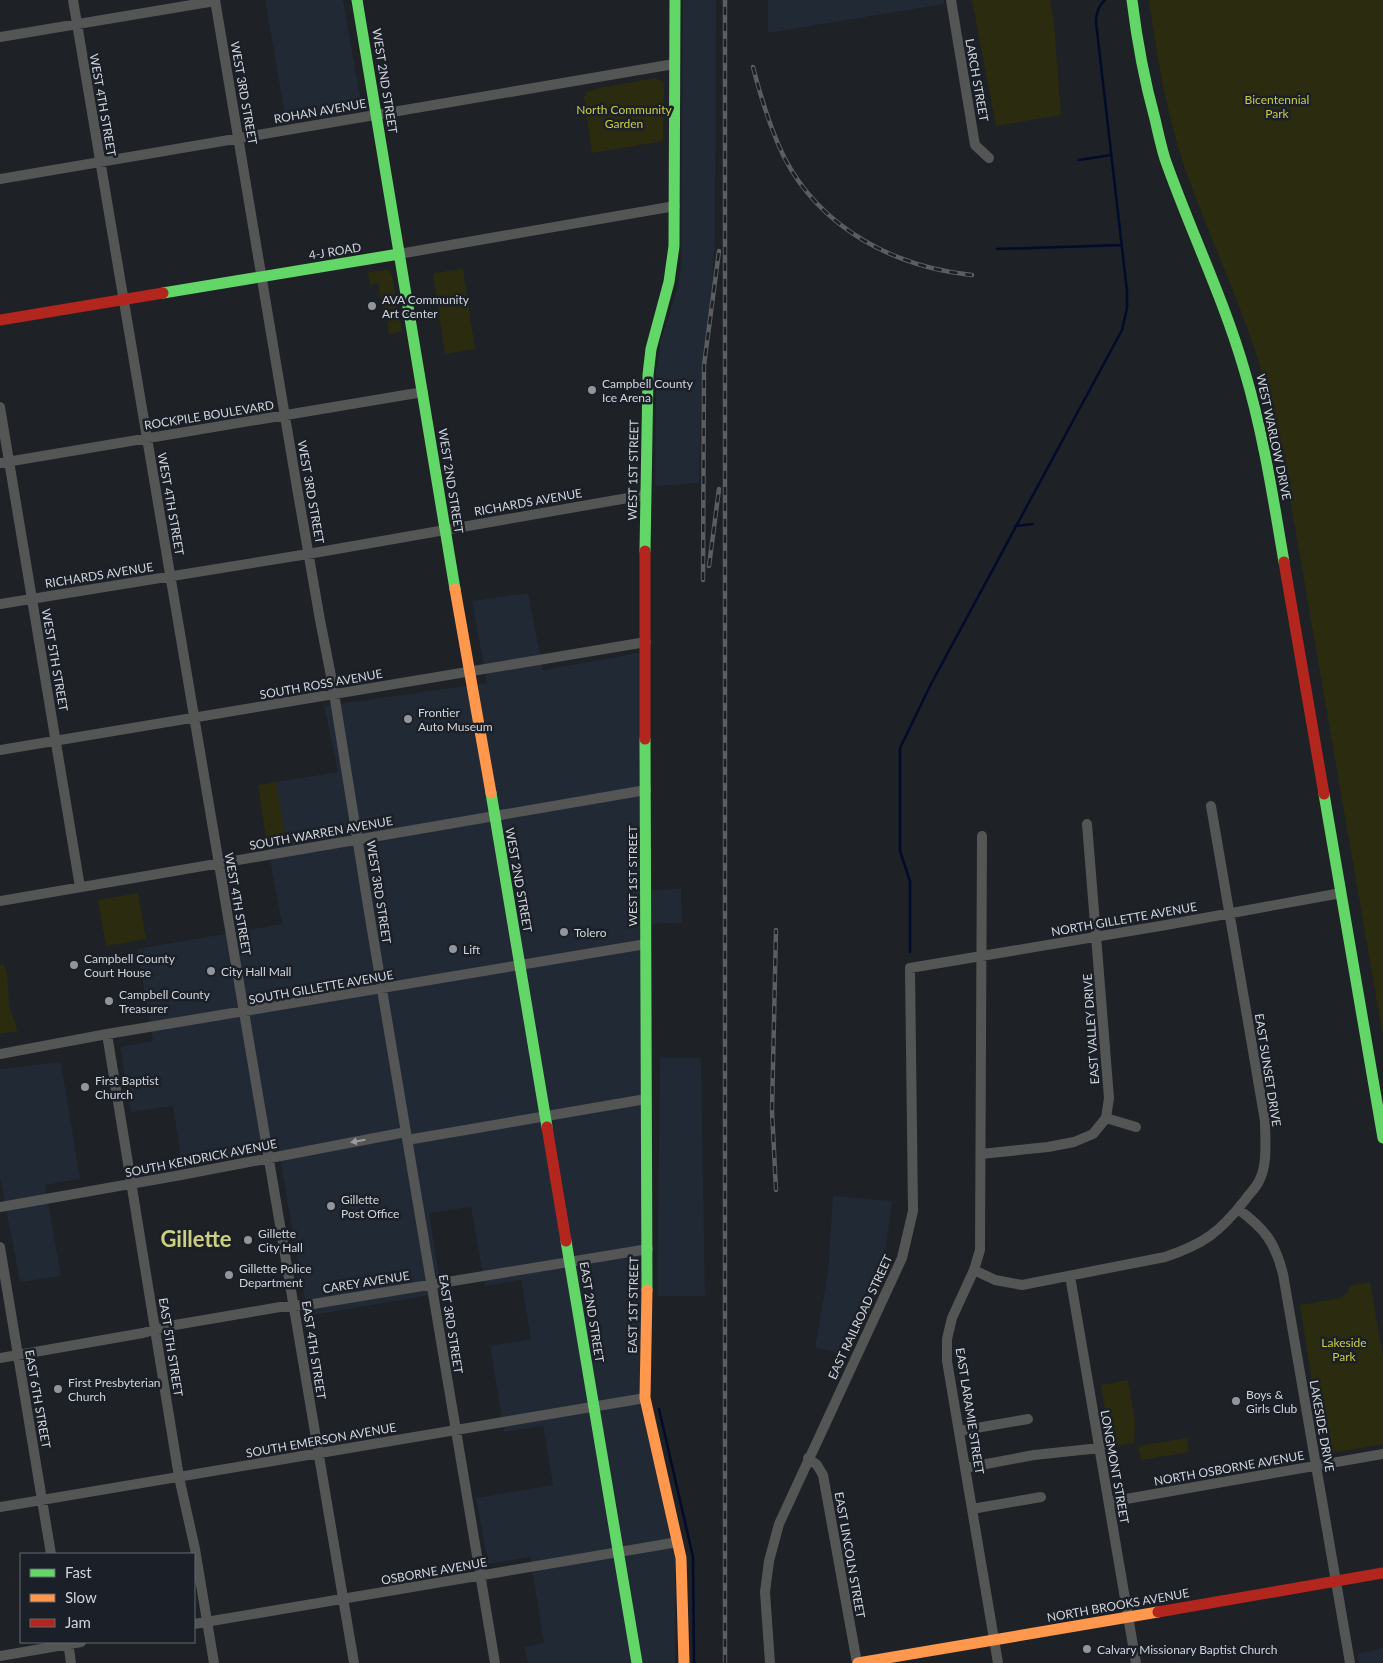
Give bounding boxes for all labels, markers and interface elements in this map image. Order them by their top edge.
street label: WEST 2ND STREET [369,27,401,135]
street label: LARCH STREET [962,37,992,123]
street label: WEST 3RD STREET [228,40,260,146]
street label: WEST 4TH STREET [87,52,119,158]
park label: Bicentennial Park [1245,92,1309,121]
street label: ROHAN AVENUE [273,95,367,127]
park label: North Community Garden [576,102,673,131]
street label: 4-J ROAD [308,239,362,263]
place label: AVA Community Art Center [382,292,470,321]
marker: AVA Community Art Center [366,300,378,312]
street label: WEST WARLOW DRIVE [1253,372,1295,502]
place label: Campbell County Ice Arena [602,376,694,405]
marker: Campbell County Ice Arena [586,384,598,396]
street label: ROCKPILE BOULEVARD [143,397,275,433]
street label: WEST 1ST STREET [625,419,641,521]
street label: WEST 2ND STREET [435,427,467,535]
street label: WEST 3RD STREET [295,439,327,545]
street label: WEST 4TH STREET [155,451,187,557]
street label: RICHARDS AVENUE [473,485,583,519]
street label: RICHARDS AVENUE [44,559,154,591]
street label: WEST 5TH STREET [39,607,71,713]
street label: SOUTH ROSS AVENUE [258,666,384,702]
place label: Frontier Auto Museum [418,705,493,734]
marker: Frontier Auto Museum [402,713,414,725]
street label: SOUTH WARREN AVENUE [248,813,394,853]
street label: WEST 2ND STREET [502,826,536,934]
street label: WEST 1ST STREET [625,826,640,927]
street label: WEST 3RD STREET [363,839,395,945]
street label: WEST 4TH STREET [222,851,254,957]
street label: NORTH GILLETTE AVENUE [1050,899,1198,939]
place label: Tolero [574,925,607,940]
marker: Tolero [558,926,570,938]
place label: Lift [463,942,481,957]
marker: Lift [447,943,459,955]
place label: Campbell County Court House [84,951,176,980]
marker: Campbell County Court House [68,959,80,971]
place label: City Hall Mall [221,964,291,979]
marker: City Hall Mall [205,965,217,977]
street label: SOUTH GILLETTE AVENUE [247,967,395,1007]
street label: EAST VALLEY DRIVE [1080,973,1102,1085]
place label: Campbell County Treasurer [119,987,211,1016]
marker: Campbell County Treasurer [103,995,115,1007]
street label: EAST SUNSET DRIVE [1252,1012,1284,1128]
place label: First Baptist Church [95,1073,159,1102]
marker: First Baptist Church [79,1081,91,1093]
street label: SOUTH KENDRICK AVENUE [124,1136,278,1180]
one-way arrow [349,1137,365,1145]
place label: Gillette Post Office [341,1192,399,1221]
marker: Gillette Post Office [325,1200,337,1212]
district label: Gillette [160,1225,232,1252]
place label: Gillette City Hall [258,1226,303,1255]
marker: Gillette City Hall [242,1234,254,1246]
street label: EAST RAILROAD STREET [825,1252,895,1382]
street label: EAST 1ST STREET [625,1257,641,1353]
place label: Gillette Police Department [239,1261,312,1290]
street label: EAST 2ND STREET [577,1261,607,1363]
street label: CAREY AVENUE [321,1268,411,1296]
marker: Gillette Police Department [223,1269,235,1281]
street label: EAST 3RD STREET [436,1273,466,1375]
street label: EAST 5TH STREET [156,1297,186,1397]
street label: EAST 4TH STREET [299,1300,329,1400]
park label: Lakeside Park [1321,1335,1367,1364]
street label: EAST LARAMIE STREET [953,1347,987,1475]
street label: EAST 6TH STREET [22,1349,54,1449]
place label: First Presbyterian Church [68,1375,161,1404]
street label: LAKESIDE DRIVE [1307,1379,1337,1473]
marker: First Presbyterian Church [52,1383,64,1395]
place label: Boys & Girls Club [1246,1387,1298,1416]
marker: Boys & Girls Club [1230,1395,1242,1407]
street label: LONGMONT STREET [1098,1409,1132,1525]
street label: SOUTH EMERSON AVENUE [245,1419,397,1461]
street label: NORTH OSBORNE AVENUE [1153,1447,1305,1489]
street label: EAST LINCOLN STREET [832,1491,868,1619]
legend [20,1553,195,1643]
street label: OSBORNE AVENUE [380,1554,488,1588]
text: Fast [65,1563,92,1581]
street label: NORTH BROOKS AVENUE [1046,1585,1190,1625]
text: Slow [65,1588,97,1606]
text: Jam [65,1613,91,1631]
place label: Calvary Missionary Baptist Church [1097,1642,1277,1657]
marker: Calvary Missionary Baptist Church [1081,1643,1093,1655]

